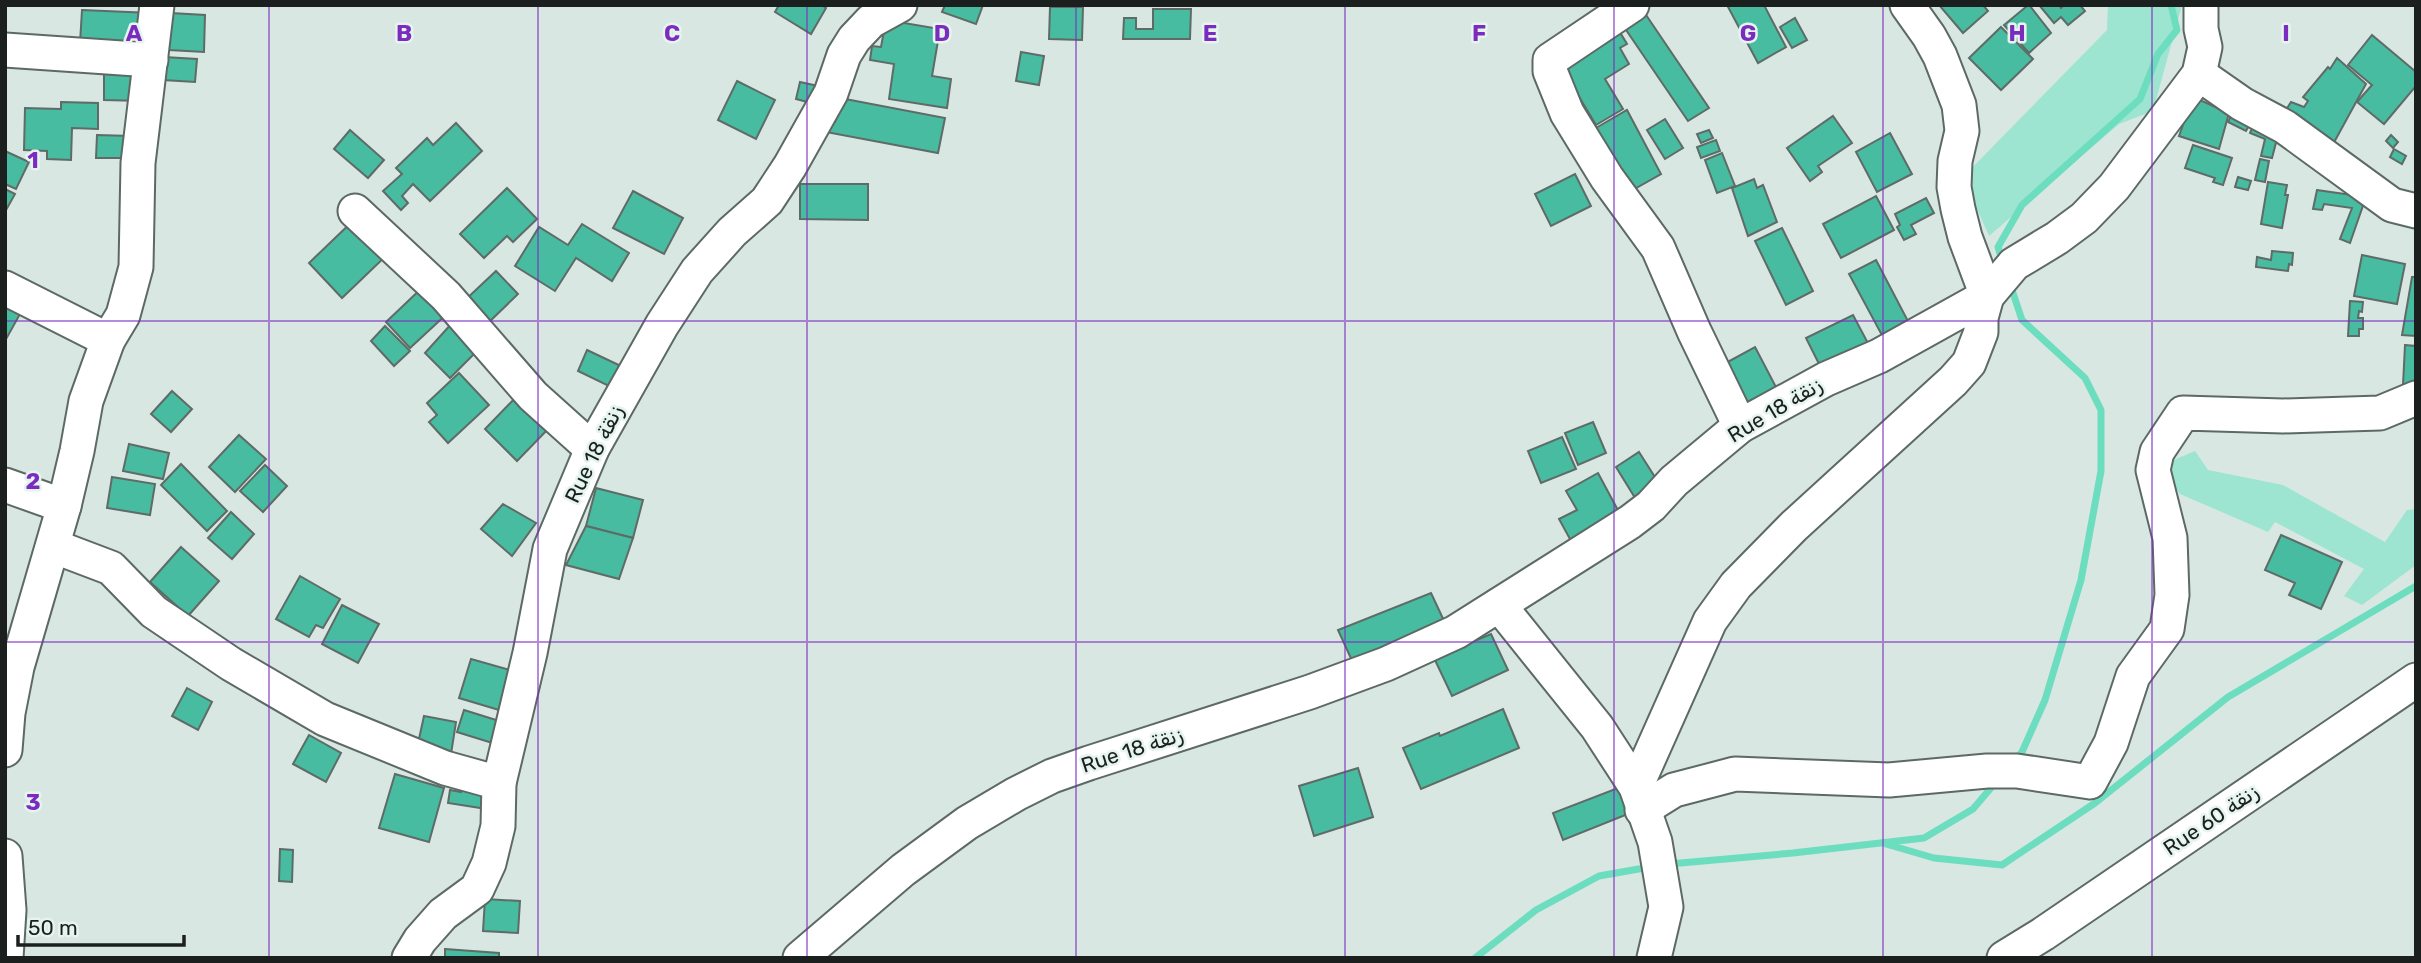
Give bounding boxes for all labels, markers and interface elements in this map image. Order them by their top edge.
text: A [126,19,143,47]
text: B [396,19,412,47]
text: C [664,19,680,47]
text: D [934,19,950,47]
text: E [1203,19,1217,47]
text: F [1472,19,1486,47]
text: G [1740,19,1756,47]
text: H [2008,19,2026,47]
text: I [2282,19,2290,47]
text: 1 [27,146,39,174]
street label: Rue 18 زنقة [1723,372,1826,447]
street label: Rue 18 زنقة [559,401,628,507]
text: 2 [26,467,40,495]
street label: Rue 18 زنقة [1078,721,1186,778]
street label: Rue 60 زنقة [2158,779,2263,861]
text: 3 [25,788,41,816]
scale bar [18,904,184,948]
text: 50 m [28,915,78,940]

